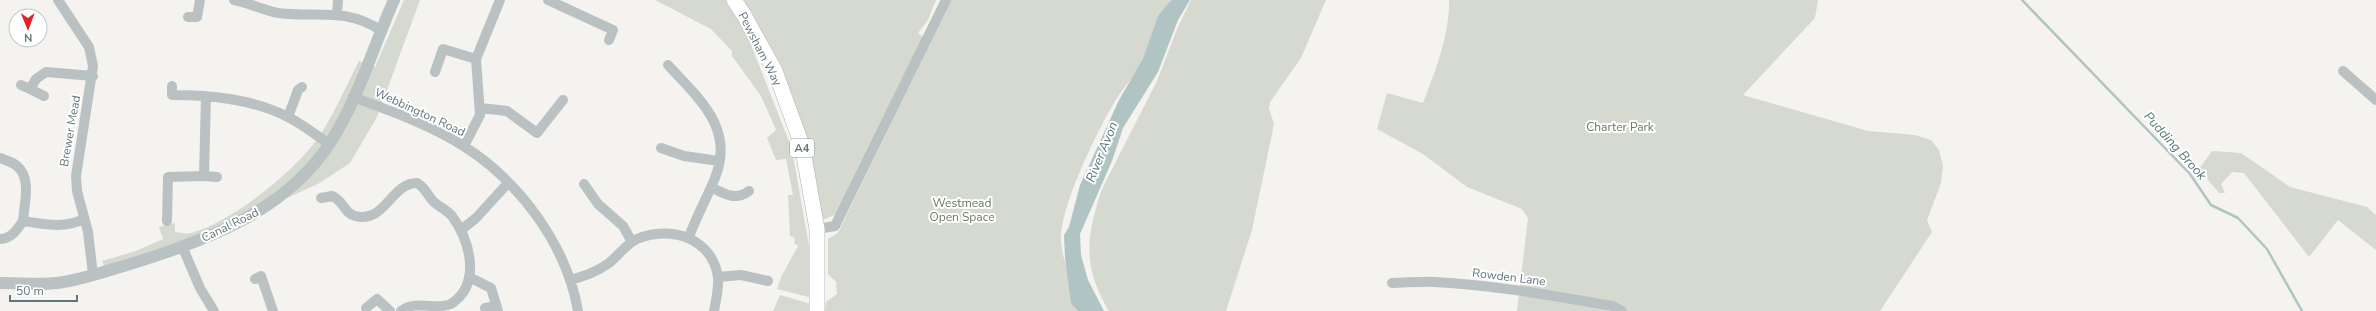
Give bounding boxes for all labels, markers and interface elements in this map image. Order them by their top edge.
north arrow [8,8,48,48]
street label: Pewsham Way [735,9,786,89]
text: N [24,30,32,45]
street label: Webbington Road [372,84,468,140]
street label: Brewer Mead [56,94,84,168]
water label: Pudding Brook [2139,108,2211,184]
water label: River Avon [1082,119,1122,185]
park label: Charter Park [1586,119,1655,135]
road number: A4 [790,139,814,157]
park label: Westmead Open Space [929,195,995,225]
street label: Canal Road [199,204,261,246]
street label: Rowden Lane [1471,265,1547,289]
scale bar [10,277,77,303]
text: 50 m [16,283,44,299]

